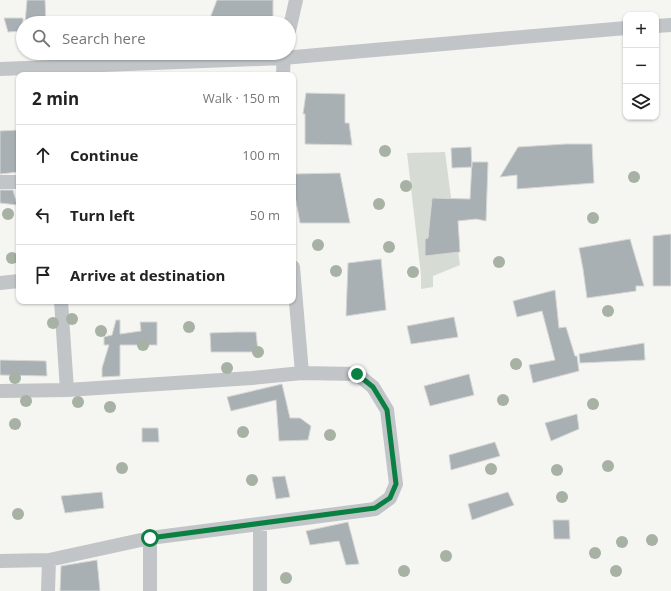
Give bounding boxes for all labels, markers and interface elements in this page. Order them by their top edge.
map controls [623,12,659,120]
button: + [623,12,659,48]
search box [16,16,296,60]
icon: search [30,27,52,49]
text: Search here [62,28,146,48]
button: − [623,48,659,84]
button: layers [623,84,659,120]
text: 2 min [32,87,79,110]
text: Walk · 150 m [203,89,280,107]
icon: ahead [32,144,54,166]
text: Continue [70,145,138,165]
text: 100 m [242,146,280,164]
icon: left [32,204,54,226]
text: Turn left [70,205,135,225]
text: 50 m [250,206,280,224]
icon: arrive [32,264,54,286]
text: Arrive at destination [70,265,225,285]
route end [348,365,366,383]
route start [141,529,159,547]

